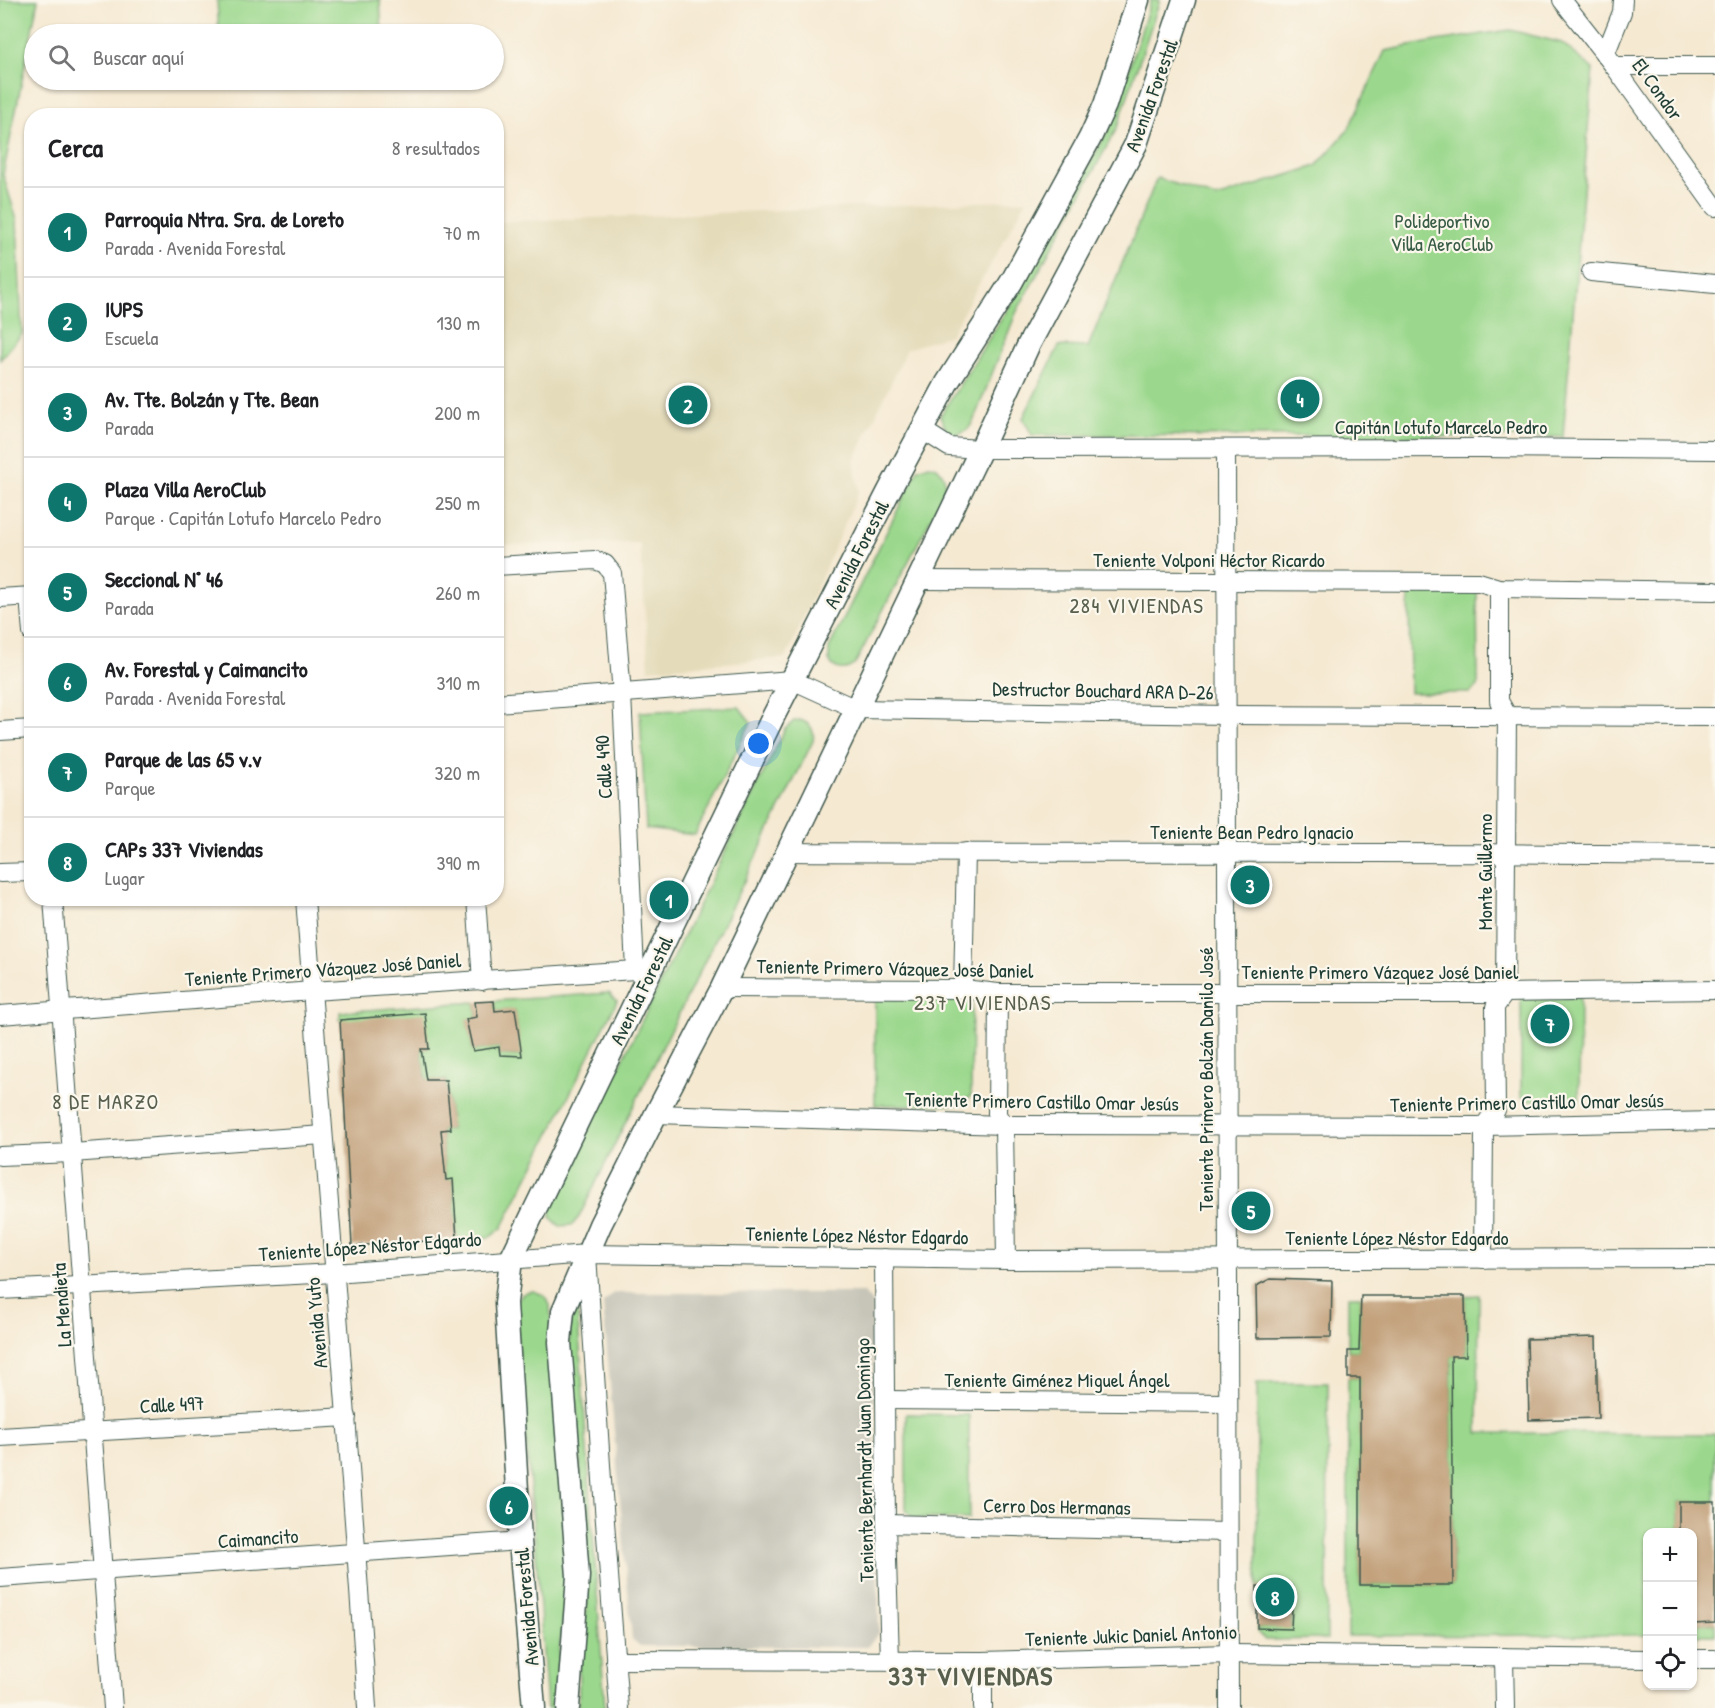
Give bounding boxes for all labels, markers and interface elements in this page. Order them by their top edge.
search box [24,24,504,90]
street label: Avenida Forestal [1118,34,1184,155]
icon: search [45,41,78,74]
text: Buscar aquí [93,42,185,72]
street label: El Condor [1626,53,1690,126]
text: Cerca [48,130,103,165]
text: 8 resultados [392,134,480,161]
text: Parroquia Ntra. Sra. de Loreto [105,204,344,234]
park label: Polideportivo Villa AeroClub [1391,207,1493,257]
text: 1 [64,219,71,246]
text: 70 m [443,219,480,246]
text: Parada · Avenida Forestal [105,234,285,261]
text: IUPS [105,294,143,324]
text: 2 [63,309,72,336]
text: 130 m [437,309,480,336]
text: Escuela [105,324,158,351]
pin: 4 [1280,376,1320,422]
pin: 2 [668,382,708,428]
text: Av. Tte. Bolzán y Tte. Bean [105,384,319,414]
text: 3 [63,399,72,426]
text: 200 m [435,399,480,426]
street label: Capitán Lotufo Marcelo Pedro [1335,413,1547,440]
text: Parada [105,414,154,441]
text: Plaza Villa AeroClub [105,474,266,504]
text: 4 [64,489,71,516]
text: 250 m [435,489,480,516]
street label: Avenida Forestal [817,495,895,613]
text: Parque · Capitán Lotufo Marcelo Pedro [105,504,381,531]
street label: Teniente Volponi Héctor Ricardo [1093,546,1325,573]
text: Seccional N° 46 [105,564,223,594]
text: 5 [63,579,72,606]
text: 260 m [436,579,480,606]
district label: 284 VIVIENDAS [1070,591,1204,620]
text: Parada [105,594,154,621]
text: Av. Forestal y Caimancito [105,654,308,684]
text: 6 [64,669,71,696]
text: 310 m [437,669,480,696]
street label: Destructor Bouchard ARA D-26 [992,675,1214,705]
text: Parada · Avenida Forestal [105,684,285,711]
your location [744,729,773,758]
street label: Calle 490 [588,734,618,800]
text: Parque de las 65 v.v [105,744,261,774]
text: 7 [63,759,72,786]
text: 320 m [435,759,480,786]
text: Parque [105,774,155,801]
street label: Monte Guillermo [1471,814,1498,930]
street label: Teniente Bean Pedro Ignacio [1150,818,1354,845]
text: CAPs 337 Viviendas [105,834,263,864]
text: 8 [63,849,72,876]
text: 390 m [437,849,480,876]
pin: 3 [1230,862,1270,908]
text: Lugar [105,864,145,891]
pin: 1 [650,878,688,922]
street label: Avenida Forestal [603,930,679,1049]
street label: Teniente Primero Vázquez José Daniel [184,946,463,992]
street label: Teniente Primero Bolzán Danilo José [1192,947,1219,1211]
street label: Teniente Primero Vázquez José Daniel [756,952,1034,984]
street label: Teniente Primero Vázquez José Daniel [1242,958,1519,985]
district label: 237 VIVIENDAS [914,988,1052,1017]
pin: 7 [1530,1002,1570,1046]
street label: Teniente Primero Castillo Omar Jesús [905,1085,1179,1117]
street label: Teniente Primero Castillo Omar Jesús [1390,1086,1664,1118]
district label: 8 DE MARZO [52,1087,160,1116]
pin: 5 [1232,1188,1270,1234]
street label: Teniente López Néstor Edgardo [745,1220,969,1250]
street label: Teniente López Néstor Edgardo [1286,1224,1508,1251]
street label: Teniente López Néstor Edgardo [258,1225,482,1267]
street label: La Mendieta [45,1262,77,1348]
street label: Avenida Yuto [299,1276,333,1370]
street label: Teniente Bernhardt Juan Domingo [848,1338,880,1582]
street label: Teniente Giménez Miguel Ángel [944,1366,1170,1393]
street label: Calle 497 [139,1389,205,1419]
pin: 6 [490,1484,528,1528]
street label: Cerro Dos Hermanas [983,1491,1131,1521]
street label: Caimancito [217,1522,299,1554]
map controls [1643,1528,1697,1690]
button: + [1643,1528,1697,1582]
street label: Avenida Forestal [507,1546,545,1667]
pin: 8 [1256,1574,1294,1620]
button: − [1643,1582,1697,1636]
street label: Teniente Jukic Daniel Antonio [1025,1618,1237,1652]
button: locate [1643,1636,1697,1690]
district label: 337 VIVIENDAS [888,1658,1054,1693]

